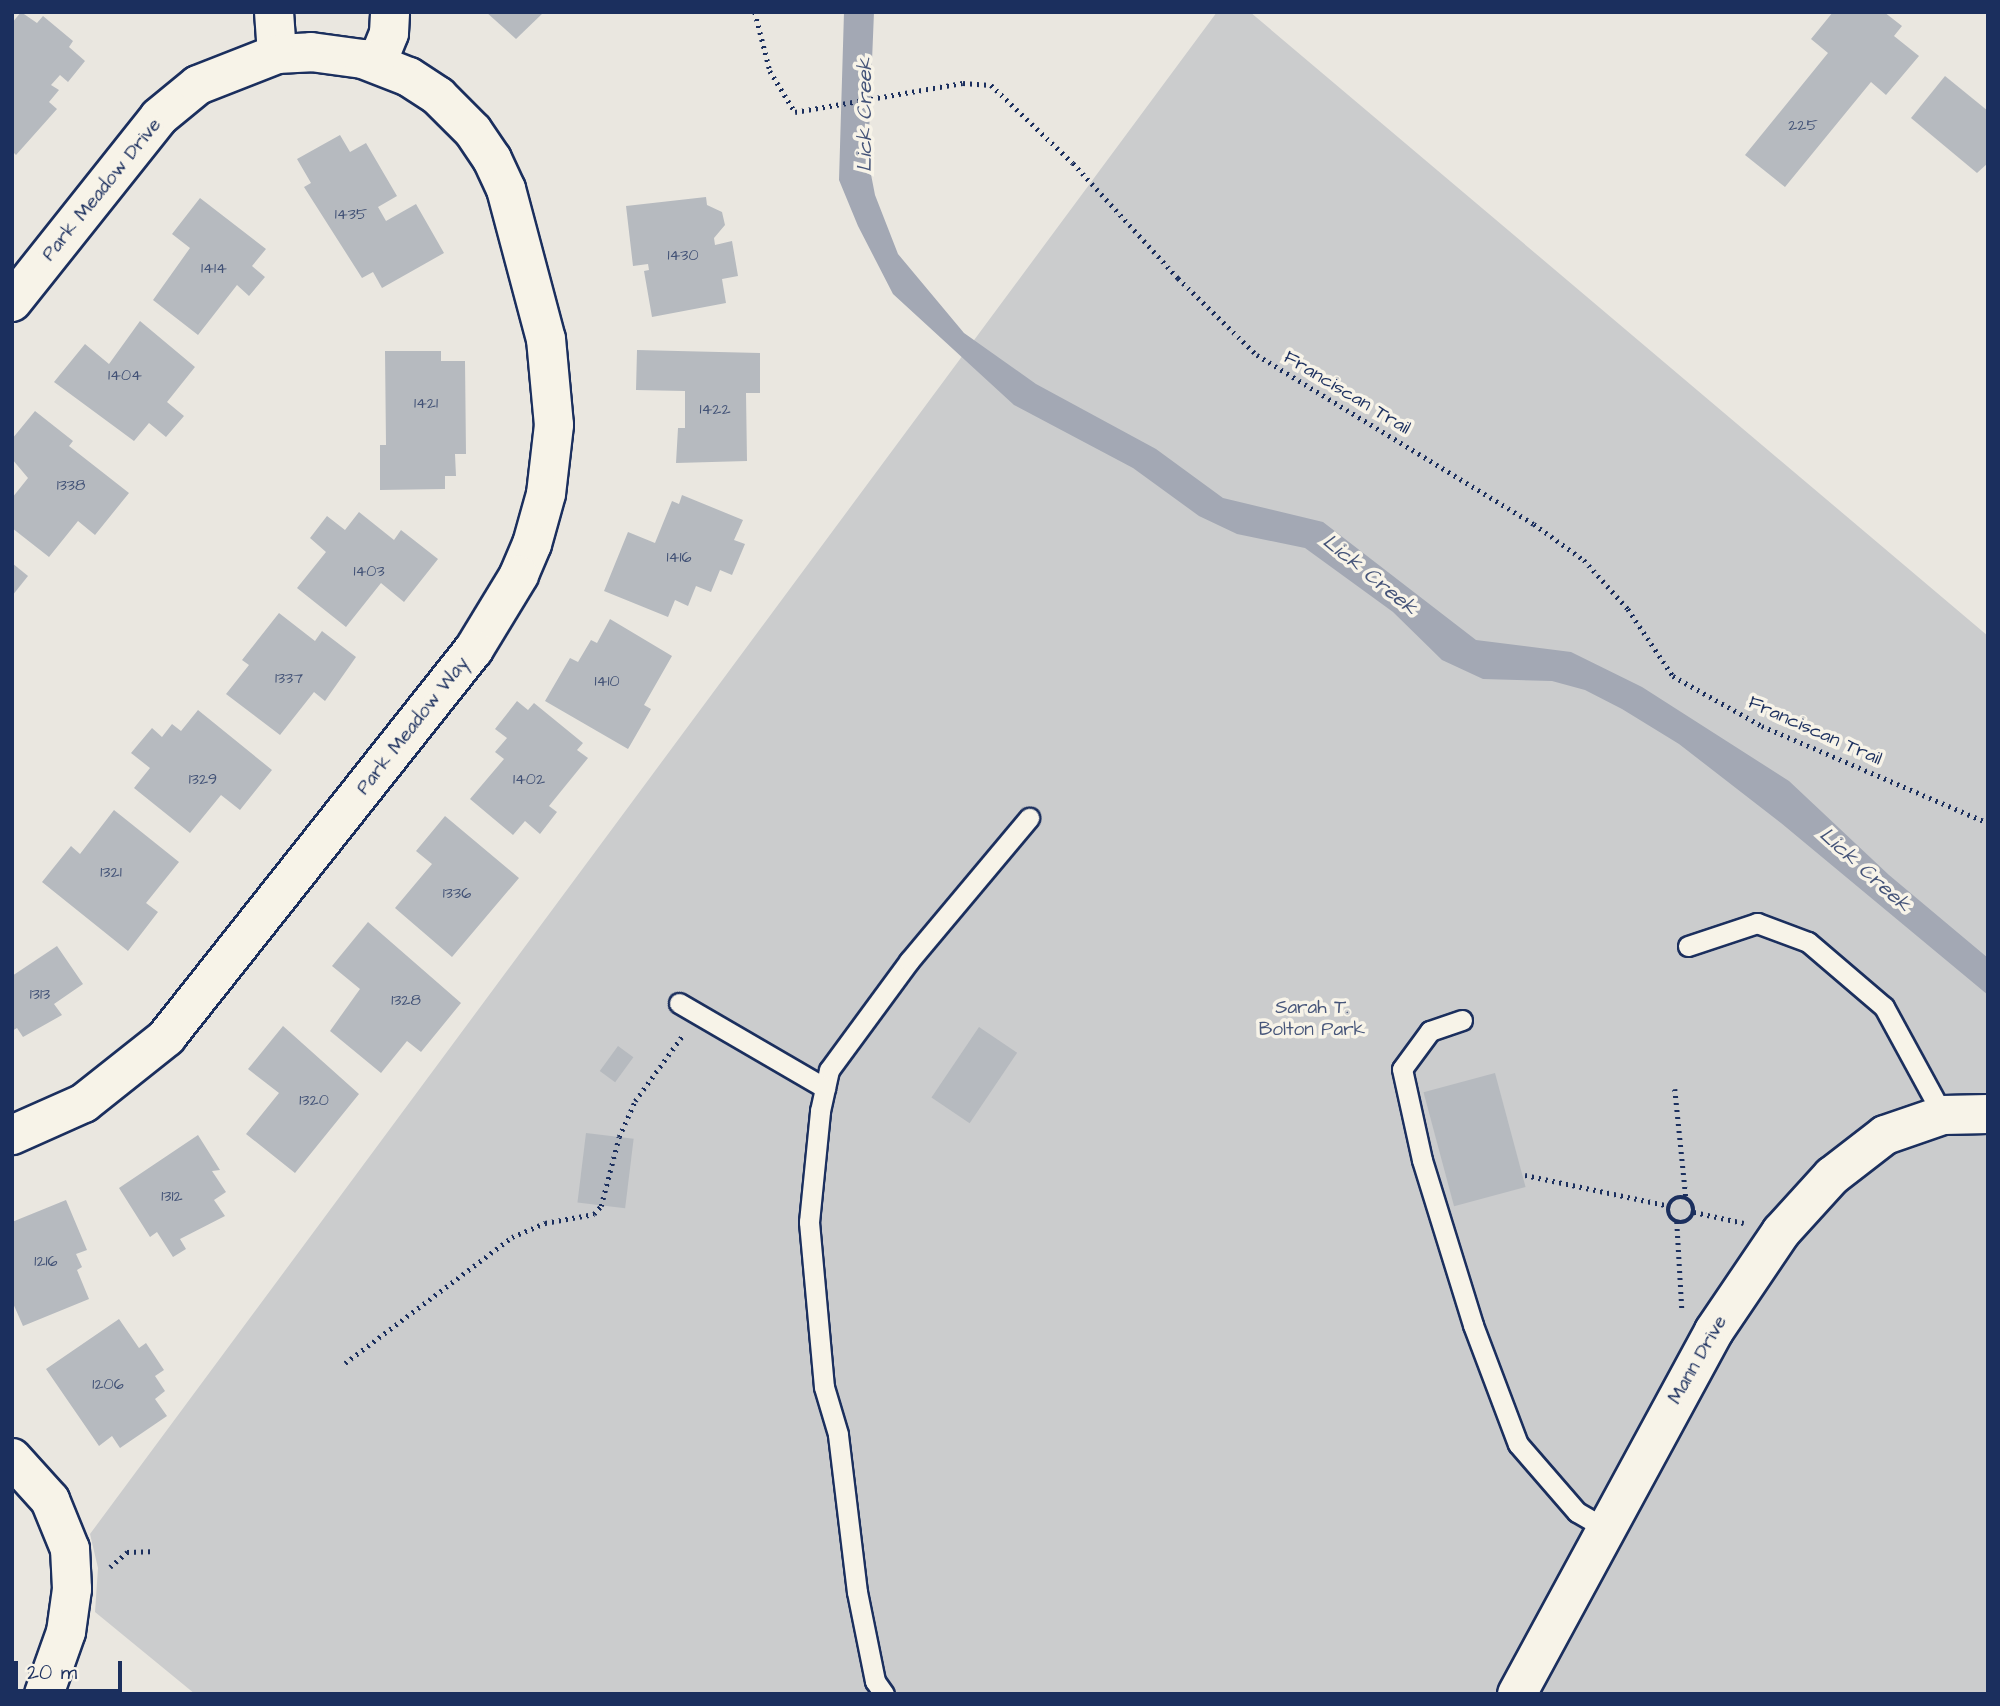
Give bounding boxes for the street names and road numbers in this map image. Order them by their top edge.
street label: Park Meadow Drive [38,114,166,266]
street label: Franciscan Trail [1279,346,1415,440]
street label: Park Meadow Way [352,653,474,799]
street label: Franciscan Trail [1745,691,1885,771]
street label: Mann Drive [1664,1312,1732,1408]

